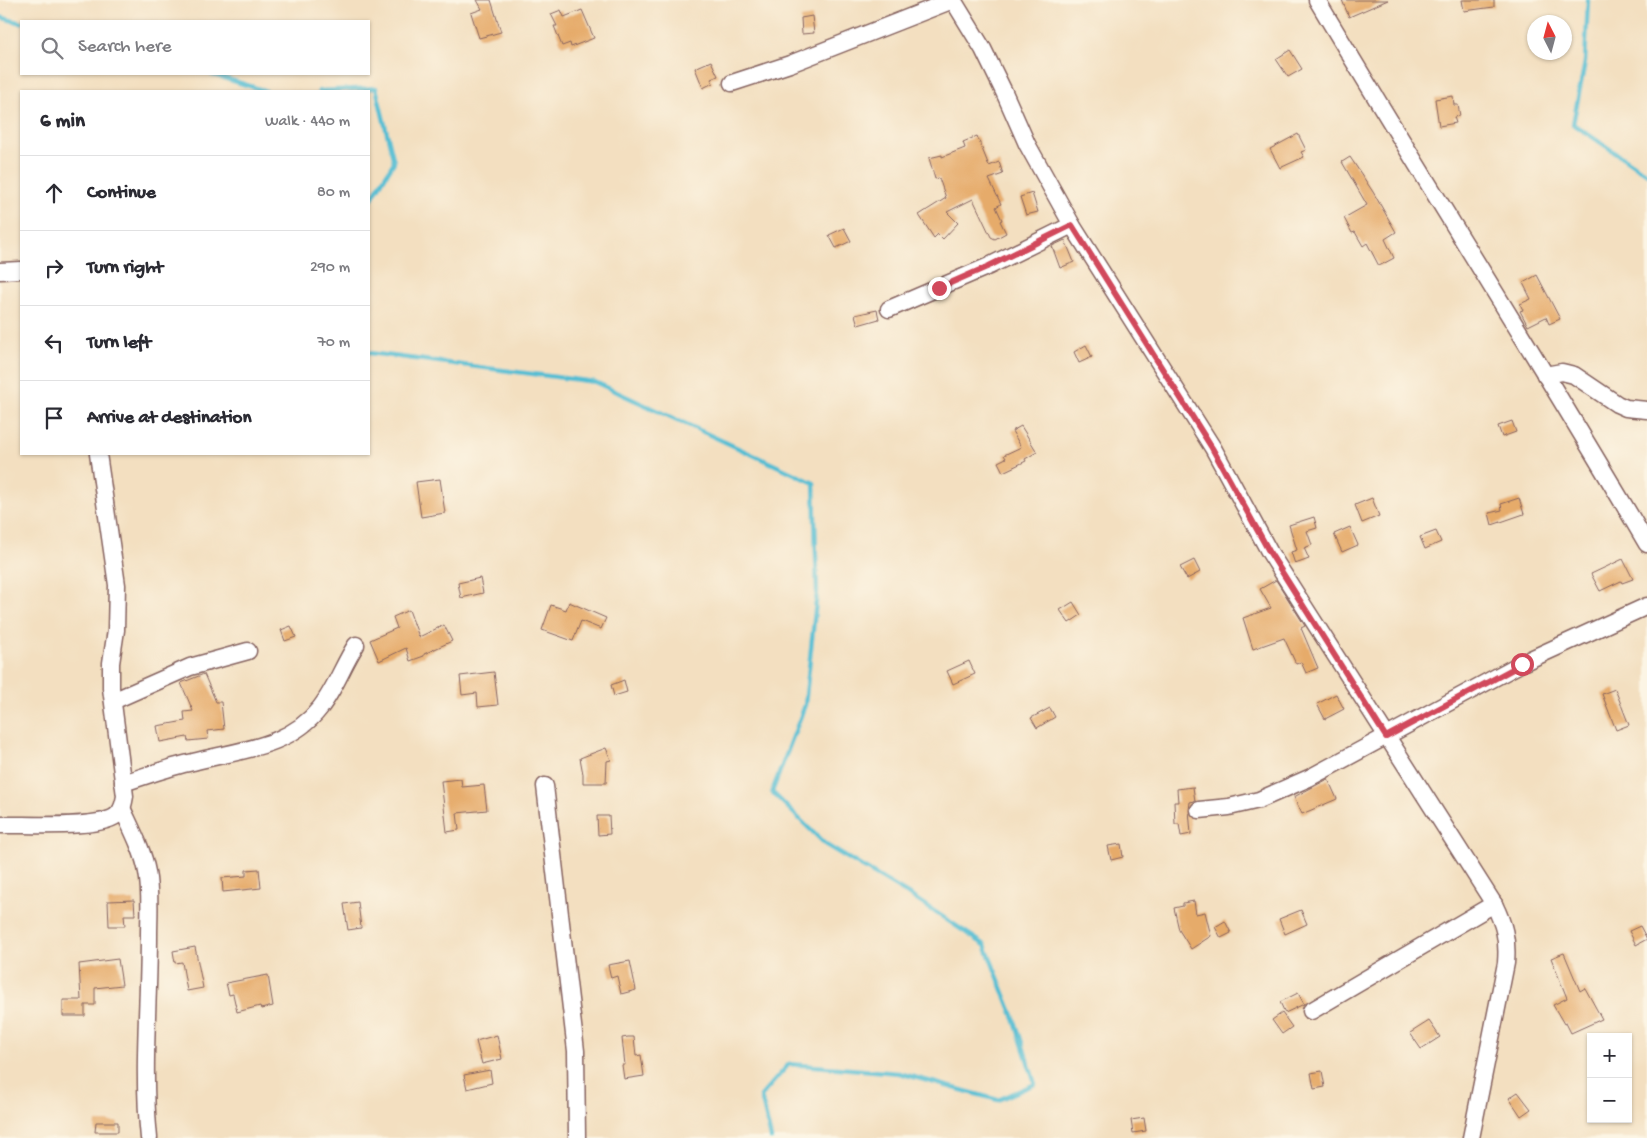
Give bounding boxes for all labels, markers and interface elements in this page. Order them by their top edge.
north arrow [1527,15,1572,60]
search box [20,20,370,75]
icon: search [38,34,66,62]
text: Search here [78,36,172,59]
text: 6 min [40,110,85,135]
text: Walk · 440 m [265,113,350,132]
icon: ahead [40,179,68,207]
text: Continue [87,182,156,205]
text: 80 m [317,184,350,203]
icon: right [40,254,68,282]
text: Turn right [87,257,163,280]
text: 290 m [310,259,350,278]
route end [928,277,951,300]
icon: left [40,329,68,357]
text: Turn left [87,332,151,355]
text: 70 m [317,334,350,353]
icon: arrive [40,404,68,432]
text: Arrive at destination [87,407,251,430]
route start [1511,653,1534,676]
map controls [1587,1033,1632,1123]
button: + [1587,1033,1632,1078]
button: − [1587,1078,1632,1123]

